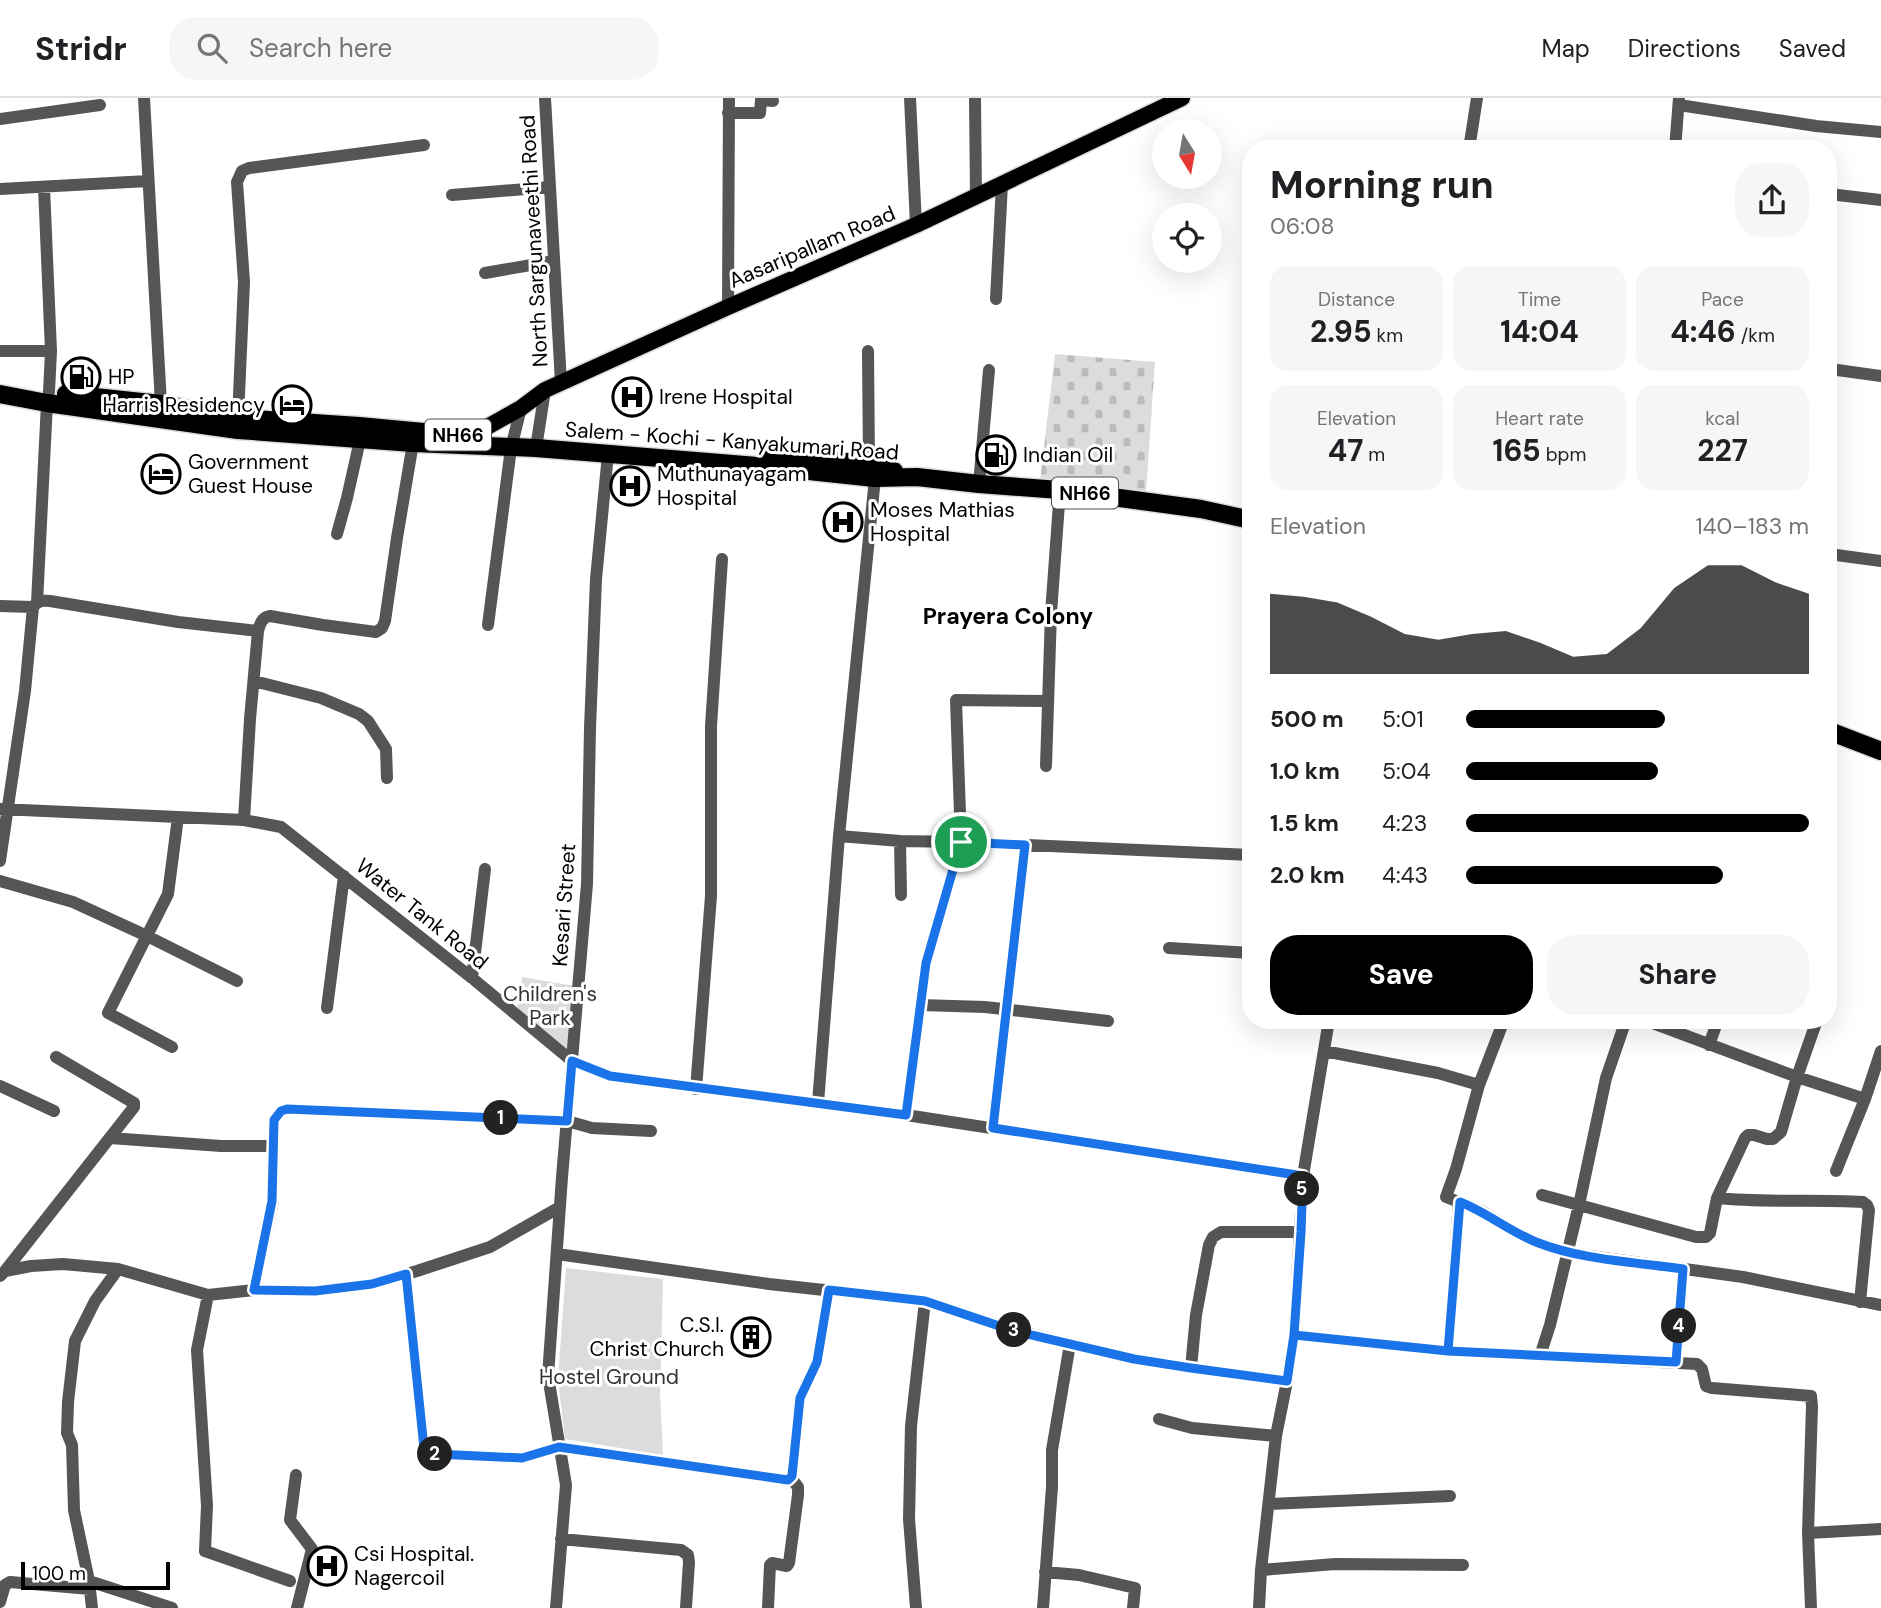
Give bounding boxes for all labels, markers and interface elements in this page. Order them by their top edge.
search box [169,17,659,80]
text: Stridr [35,27,127,70]
icon: search [193,29,231,67]
text: Search here [249,31,392,65]
text: Map [1542,33,1590,64]
text: Directions [1628,33,1741,64]
text: Saved [1779,33,1846,64]
street label: North Sargunaveethi Road [513,114,555,368]
north arrow [1152,119,1222,189]
map controls [1152,119,1222,273]
text: Morning run [1270,160,1494,210]
button: share [1735,163,1809,237]
street label: Aasaripallam Road [724,199,900,295]
button: locate [1152,203,1222,273]
text: 06:08 [1270,211,1335,241]
text: Distance [1318,287,1395,312]
text: Time [1518,287,1561,312]
text: Pace [1701,287,1744,312]
text: 2.95 [1310,312,1372,351]
text: 14:04 [1500,312,1579,351]
text: 4:46 [1670,312,1736,351]
text: km [1372,323,1403,348]
text: /km [1736,323,1775,348]
fuel station icon: HP [60,356,102,398]
place label: HP [108,363,134,391]
hospital icon: Irene Hospital [611,376,653,418]
place label: Irene Hospital [659,383,793,411]
hotel icon: Harris Residency [271,384,313,426]
place label: Harris Residency [102,391,265,419]
text: Elevation [1317,406,1396,431]
text: Heart rate [1495,406,1584,431]
text: kcal [1705,406,1740,431]
street label: Salem - Kochi - Kanyakumari Road [564,415,900,467]
road number: NH66 [425,420,491,450]
text: 47 [1328,431,1363,470]
text: 165 [1493,431,1541,470]
text: 227 [1697,431,1748,470]
fuel station icon: Indian Oil [975,434,1017,476]
place label: Indian Oil [1023,441,1113,469]
text: m [1363,442,1385,467]
text: bpm [1541,442,1586,467]
place label: Government Guest House [188,448,313,500]
hotel icon: Government Guest House [140,453,182,495]
place label: Muthunayagam Hospital [657,460,807,512]
hospital icon: Muthunayagam Hospital [609,465,651,507]
road number: NH66 [1052,478,1118,508]
place label: Moses Mathias Hospital [870,496,1015,548]
hospital icon: Moses Mathias Hospital [822,501,864,543]
text: Elevation [1270,511,1366,541]
text: 140–183 m [1695,511,1809,541]
district label: Prayera Colony [923,601,1093,631]
text: 500 m [1270,704,1344,734]
text: 5:01 [1382,704,1424,734]
text: 1.0 km [1270,756,1340,786]
text: 5:04 [1382,756,1430,786]
text: 1.5 km [1270,808,1339,838]
text: 4:23 [1382,808,1427,838]
pin [931,812,991,872]
icon: arrive [942,823,980,861]
street label: Kesari Street [546,842,582,968]
street label: Water Tank Road [350,852,494,976]
text: 2.0 km [1270,860,1345,890]
text: 4:43 [1382,860,1428,890]
button: Save [1270,935,1533,1015]
button: Share [1547,935,1809,1015]
park label: Children's Park [503,980,597,1032]
pin: 1 [484,1100,518,1136]
text: 1 [497,1105,504,1130]
pin: 5 [1284,1172,1320,1206]
text: 5 [1296,1176,1307,1201]
pin: 4 [1662,1308,1696,1344]
place label: C.S.I. Christ Church [590,1311,724,1363]
pin: 3 [996,1312,1032,1348]
text: 4 [1672,1313,1685,1338]
building icon: C.S.I. Christ Church [730,1316,772,1358]
text: 3 [1008,1317,1019,1342]
park label: Hostel Ground [539,1363,679,1391]
pin: 2 [418,1436,452,1472]
text: 2 [429,1441,440,1466]
place label: Csi Hospital. Nagercoil [354,1540,474,1592]
hospital icon: Csi Hospital. Nagercoil [306,1545,348,1587]
scale bar [21,1559,170,1591]
text: 100 m [32,1561,86,1586]

